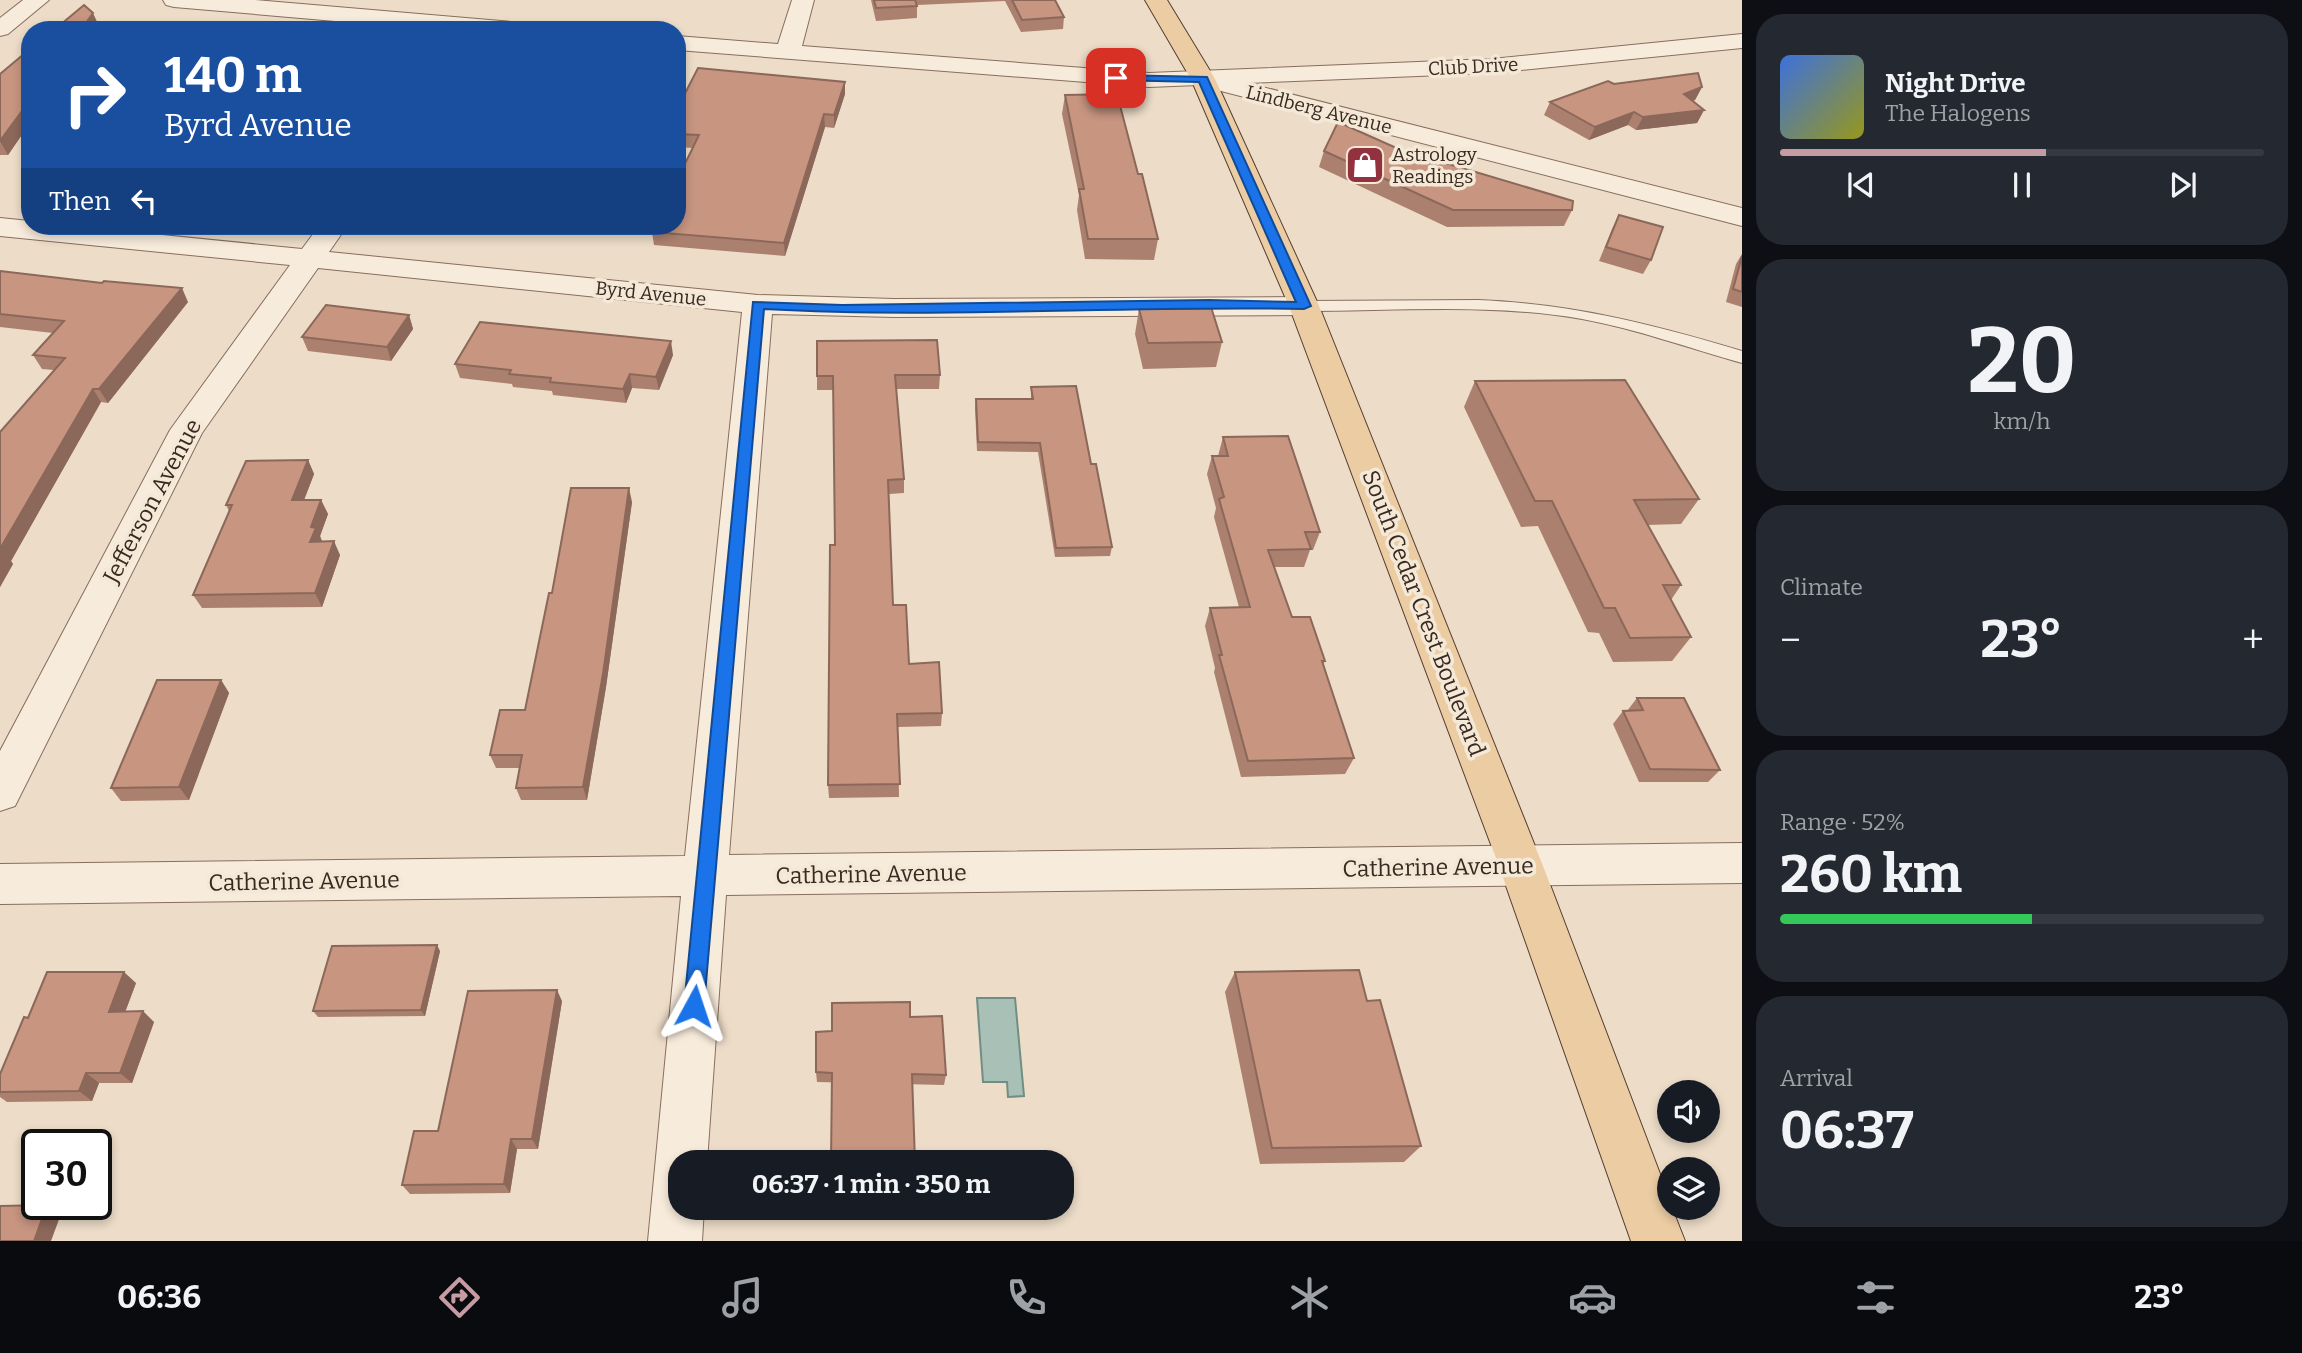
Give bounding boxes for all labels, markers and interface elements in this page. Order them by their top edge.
text: 140 m [164,46,302,105]
pin [1086,48,1146,108]
icon: right [49,49,140,140]
street label: Club Drive [1427,53,1519,80]
icon: arrive [1097,59,1135,97]
text: Night Drive [1885,68,2026,99]
street label: Lindberg Avenue [1243,80,1394,139]
text: The Halogens [1885,99,2031,127]
text: Byrd Avenue [164,106,352,144]
place label: Astrology Readings [1392,143,1478,188]
shop icon: Astrology Readings [1344,144,1386,186]
icon: previous [1842,166,1880,204]
icon: pause [2003,166,2041,204]
icon: next [2164,166,2202,204]
icon: left [125,182,163,220]
text: Then [49,186,111,217]
street label: Byrd Avenue [594,276,708,311]
text: 20 [1967,307,2077,416]
text: km/h [1994,407,2050,435]
street label: Jefferson Avenue [96,414,207,589]
street label: South Cedar Crest Boulevard [1356,466,1492,760]
text: Climate [1780,573,1863,601]
text: 23° [1981,608,2063,671]
text: − [1780,617,1801,663]
text: + [2242,617,2264,663]
text: Range · 52% [1780,808,1905,836]
text: 260 km [1780,843,1962,906]
street label: Catherine Avenue [1342,851,1534,883]
street label: Catherine Avenue [775,858,967,890]
street label: Catherine Avenue [208,865,400,897]
position arrow [657,969,731,1043]
text: Arrival [1780,1064,1853,1092]
map controls [1657,1080,1720,1220]
button: sound [1657,1080,1720,1143]
text: 06:37 [1780,1099,1914,1162]
speed limit sign: 30 [21,1129,112,1220]
button: layers [1657,1157,1720,1220]
text: 06:37 · 1 min · 350 m [752,1169,990,1200]
icon: directions [435,1273,484,1322]
icon: music [718,1273,767,1322]
icon: phone [1002,1273,1051,1322]
icon: climate [1285,1273,1334,1322]
icon: car [1568,1273,1617,1322]
icon: filters [1851,1273,1900,1322]
text: 06:36 [117,1278,201,1316]
text: 23° [2134,1278,2185,1316]

